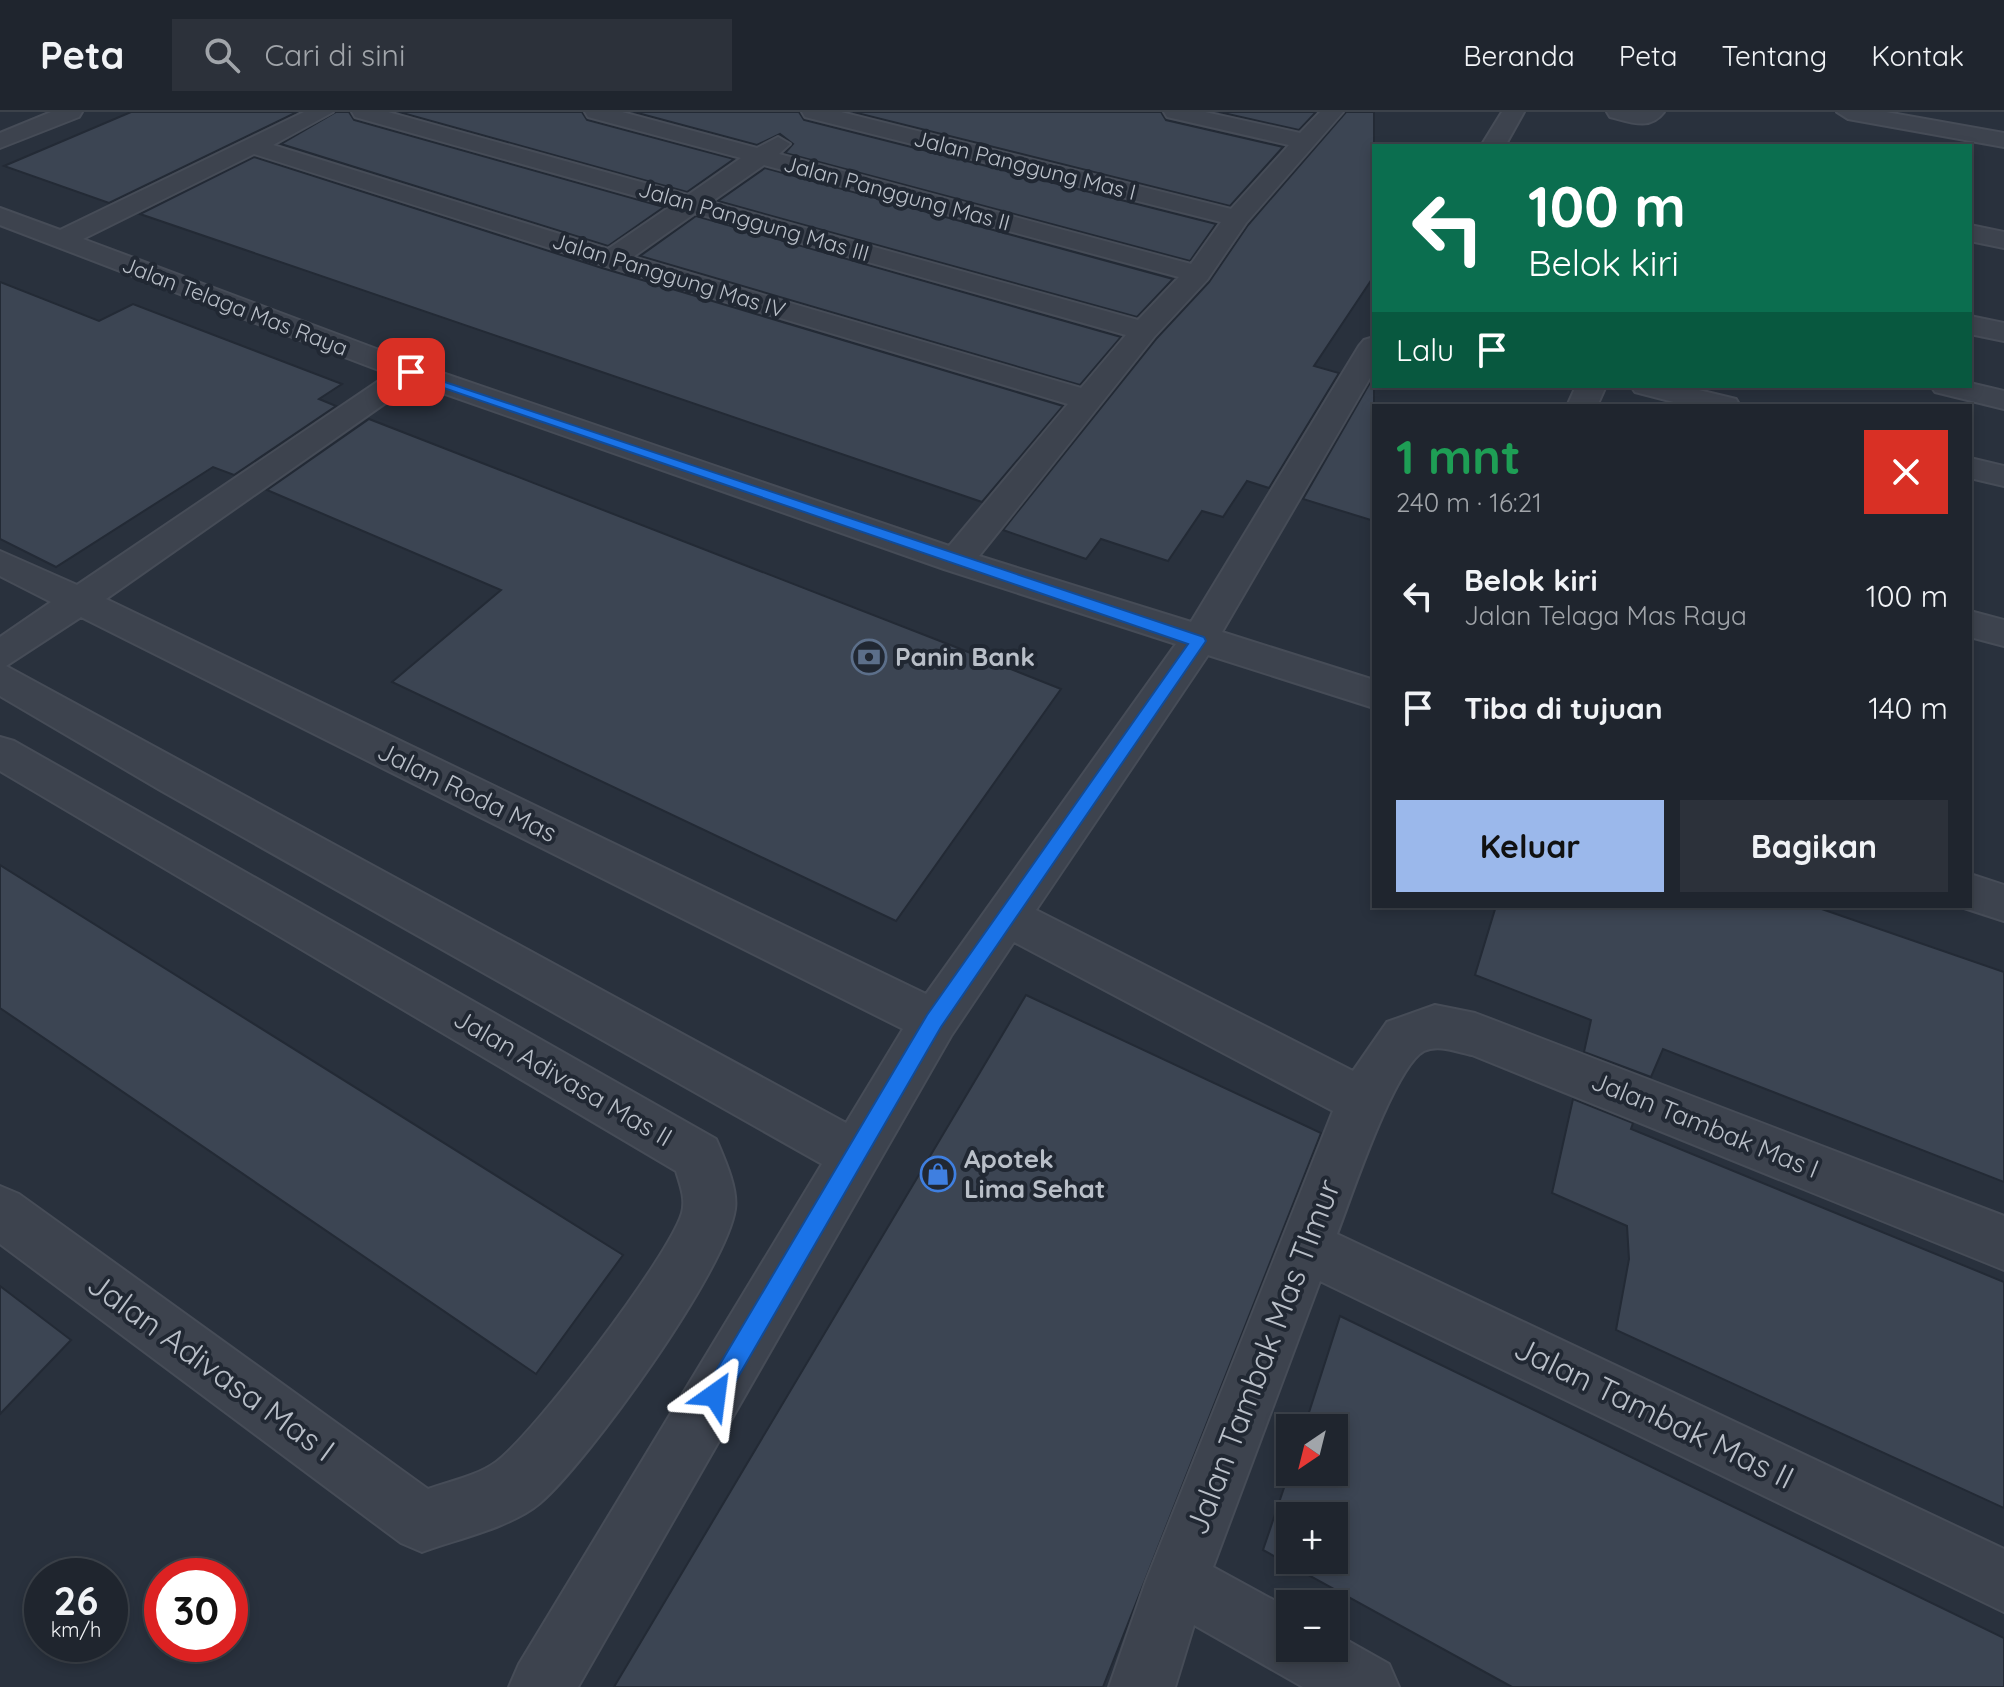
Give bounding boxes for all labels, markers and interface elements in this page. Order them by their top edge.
search box [172,19,732,91]
text: Peta [40,31,124,79]
icon: search [200,33,244,77]
text: Cari di sini [264,36,405,74]
text: Beranda [1463,38,1575,73]
text: Peta [1619,38,1677,73]
text: Tentang [1721,38,1827,73]
text: Kontak [1871,38,1964,73]
street label: Jalan Panggung Mas I [911,124,1139,206]
street label: Jalan Panggung Mas II [781,149,1013,237]
text: 100 m [1528,171,1686,241]
street label: Jalan Panggung Mas III [635,175,873,267]
icon: left [1396,176,1500,280]
street label: Jalan Panggung Mas IV [549,226,789,324]
text: Belok kiri [1528,240,1679,285]
street label: Jalan Telaga Mas Raya [118,250,352,362]
icon: arrive [1470,328,1514,372]
text: Lalu [1396,331,1454,369]
pin [377,338,445,406]
icon: arrive [389,350,433,394]
text: 1 mnt [1396,426,1521,486]
button: close [1864,430,1948,514]
text: 240 m · 16:21 [1396,486,1542,519]
text: Belok kiri [1464,561,1598,599]
icon: left [1396,574,1440,618]
text: 100 m [1866,577,1948,615]
text: Jalan Telaga Mas Raya [1464,599,1747,632]
bank icon: Panin Bank [850,638,888,676]
place label: Panin Bank [895,640,1035,673]
icon: arrive [1396,686,1440,730]
text: Tiba di tujuan [1464,689,1663,727]
text: 140 m [1868,689,1948,727]
street label: Jalan Roda Mas [372,734,562,849]
button: Keluar [1396,800,1664,892]
button: Bagikan [1680,800,1948,892]
street label: Jalan Adivasa Mas II [448,1002,678,1154]
street label: Jalan Tambak Mas I [1587,1064,1824,1185]
place label: Apotek Lima Sehat [964,1142,1105,1205]
shop icon: Apotek Lima Sehat [919,1155,957,1193]
street label: Jalan Tambak Mas TImur [1176,1173,1348,1540]
street label: Jalan Adivasa Mas I [80,1263,343,1469]
street label: Jalan Tambak Mas II [1508,1327,1801,1497]
position arrow [673,1353,757,1437]
north arrow [1276,1414,1348,1486]
map controls [1276,1414,1348,1662]
button: + [1276,1502,1348,1574]
speed limit sign: 30 [144,1558,248,1662]
text: 26 [54,1575,98,1625]
button: − [1276,1590,1348,1662]
text: km/h [51,1617,101,1642]

